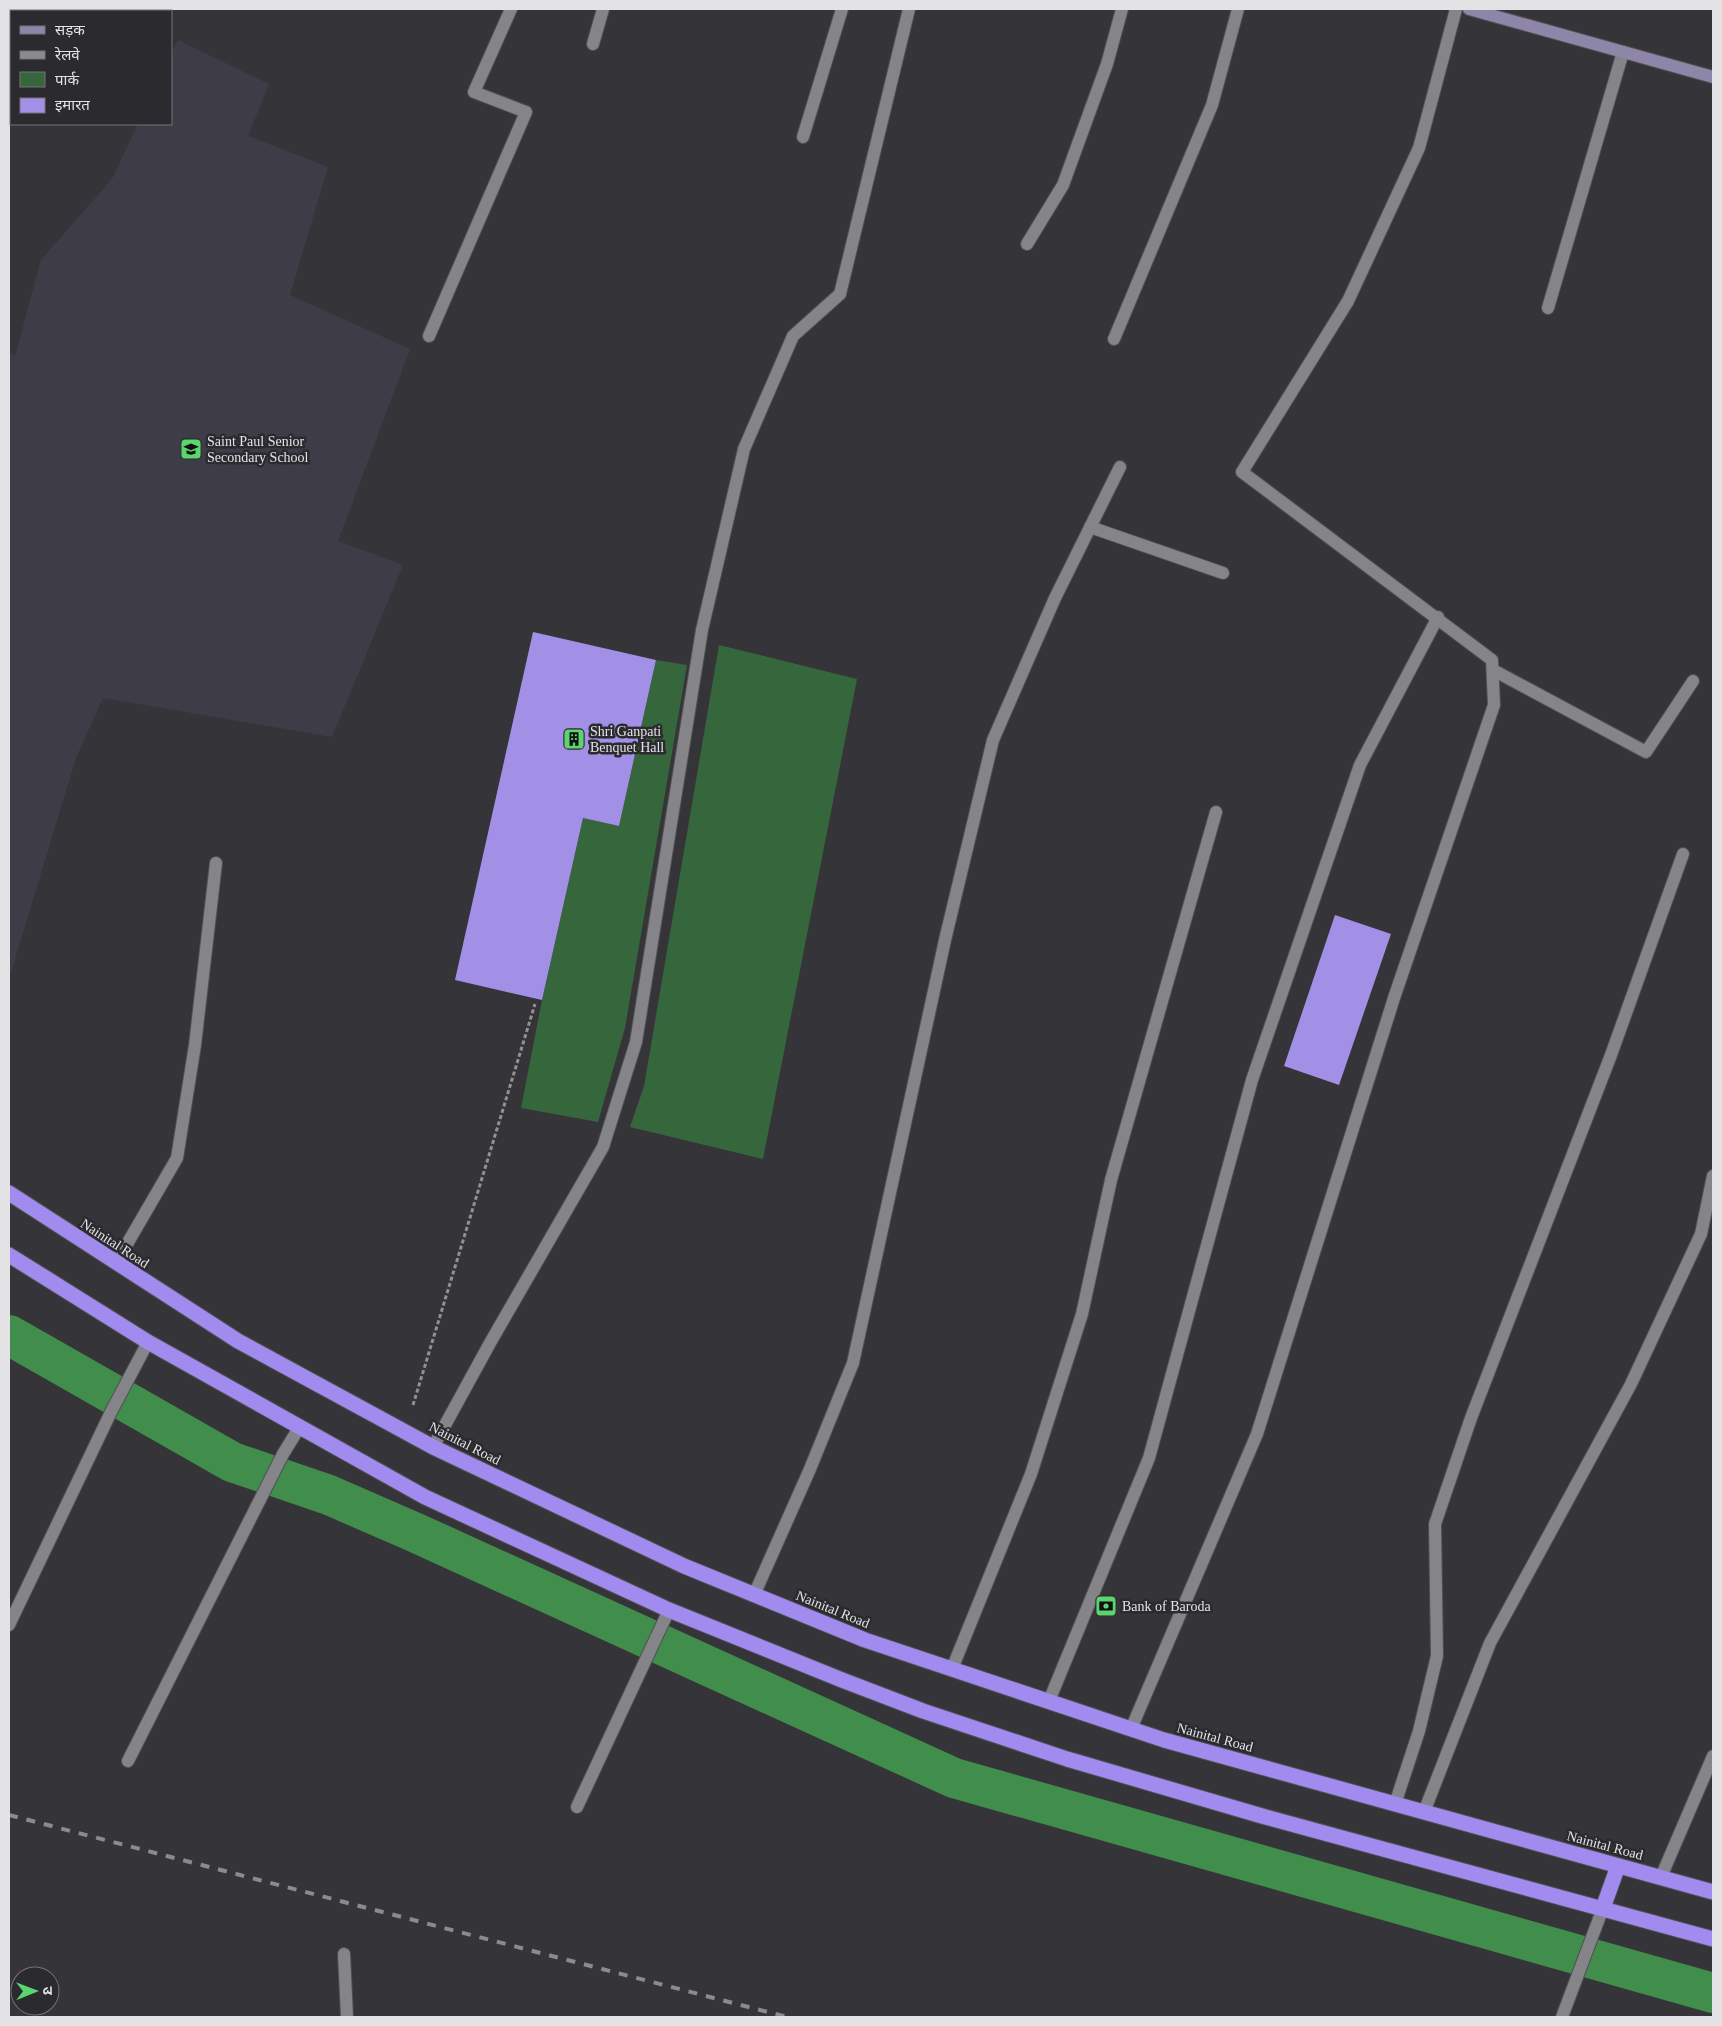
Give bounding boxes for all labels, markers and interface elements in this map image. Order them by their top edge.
legend [10,10,172,125]
text: सड़क [55,22,85,38]
text: रेलवे [54,46,80,63]
text: पार्क [55,71,79,88]
text: इमारत [55,97,90,113]
place label: Saint Paul Senior Secondary School [207,434,309,465]
school or university icon: Saint Paul Senior Secondary School [179,437,203,461]
place label: Shri Ganpati Benquet Hall [590,724,664,755]
building icon: Shri Ganpati Benquet Hall [562,727,586,751]
street label: Nainital Road [78,1216,152,1271]
street label: Nainital Road [427,1419,503,1468]
street label: Nainital Road [794,1588,872,1631]
bank icon: Bank of Baroda [1094,1594,1118,1618]
place label: Bank of Baroda [1122,1599,1211,1614]
street label: Nainital Road [1175,1720,1255,1755]
street label: Nainital Road [1565,1828,1645,1863]
north arrow [10,1966,60,2016]
text: उ [40,1987,55,1996]

